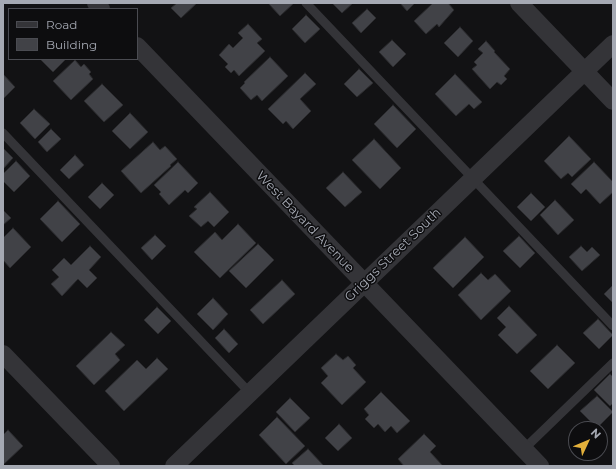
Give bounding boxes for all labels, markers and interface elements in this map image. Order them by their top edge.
legend [8,8,138,60]
text: Road [46,17,77,32]
text: Building [46,37,97,52]
street label: West Bayard Avenue [253,168,357,276]
street label: Griggs Street South [342,205,444,305]
north arrow [568,421,608,461]
text: N [588,425,604,441]

